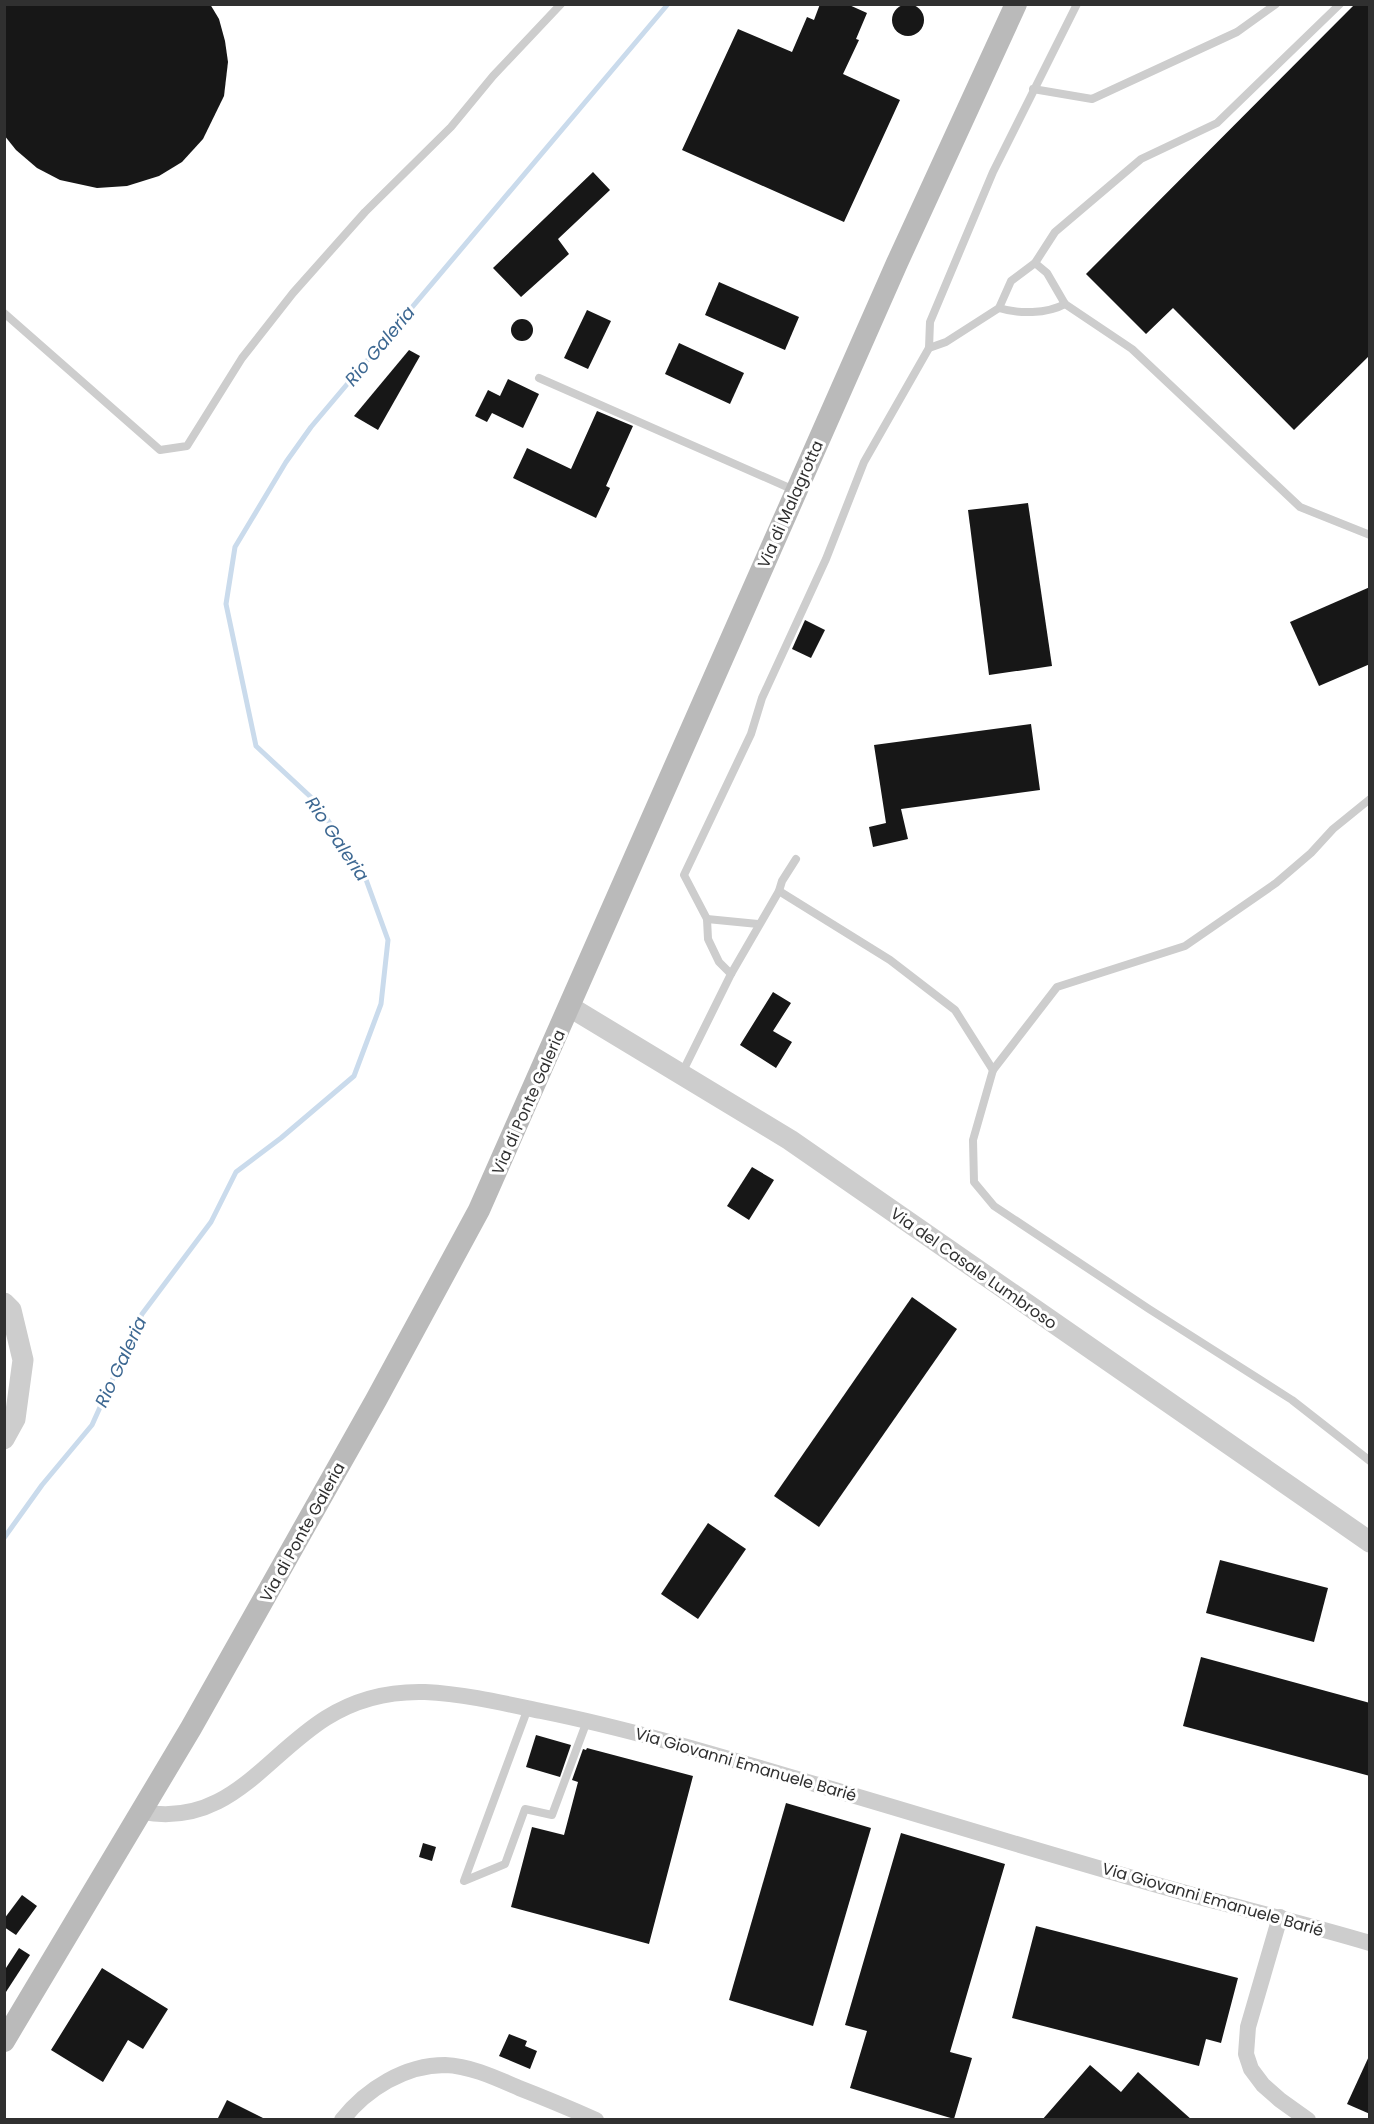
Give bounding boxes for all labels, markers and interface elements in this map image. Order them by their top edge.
water label: Rio Galeria [339,300,420,391]
street label: Via di Malagrotta [752,437,829,572]
water label: Rio Galeria [300,791,375,886]
street label: Via di Ponte Galeria [486,1026,571,1178]
street label: Via del Casale Lumbroso [886,1202,1062,1335]
water label: Rio Galeria [89,1312,152,1411]
street label: Via di Ponte Galeria [254,1458,350,1606]
street label: Via Giovanni Emanuele Barié [632,1722,859,1807]
street label: Via Giovanni Emanuele Barié [1099,1857,1326,1942]

